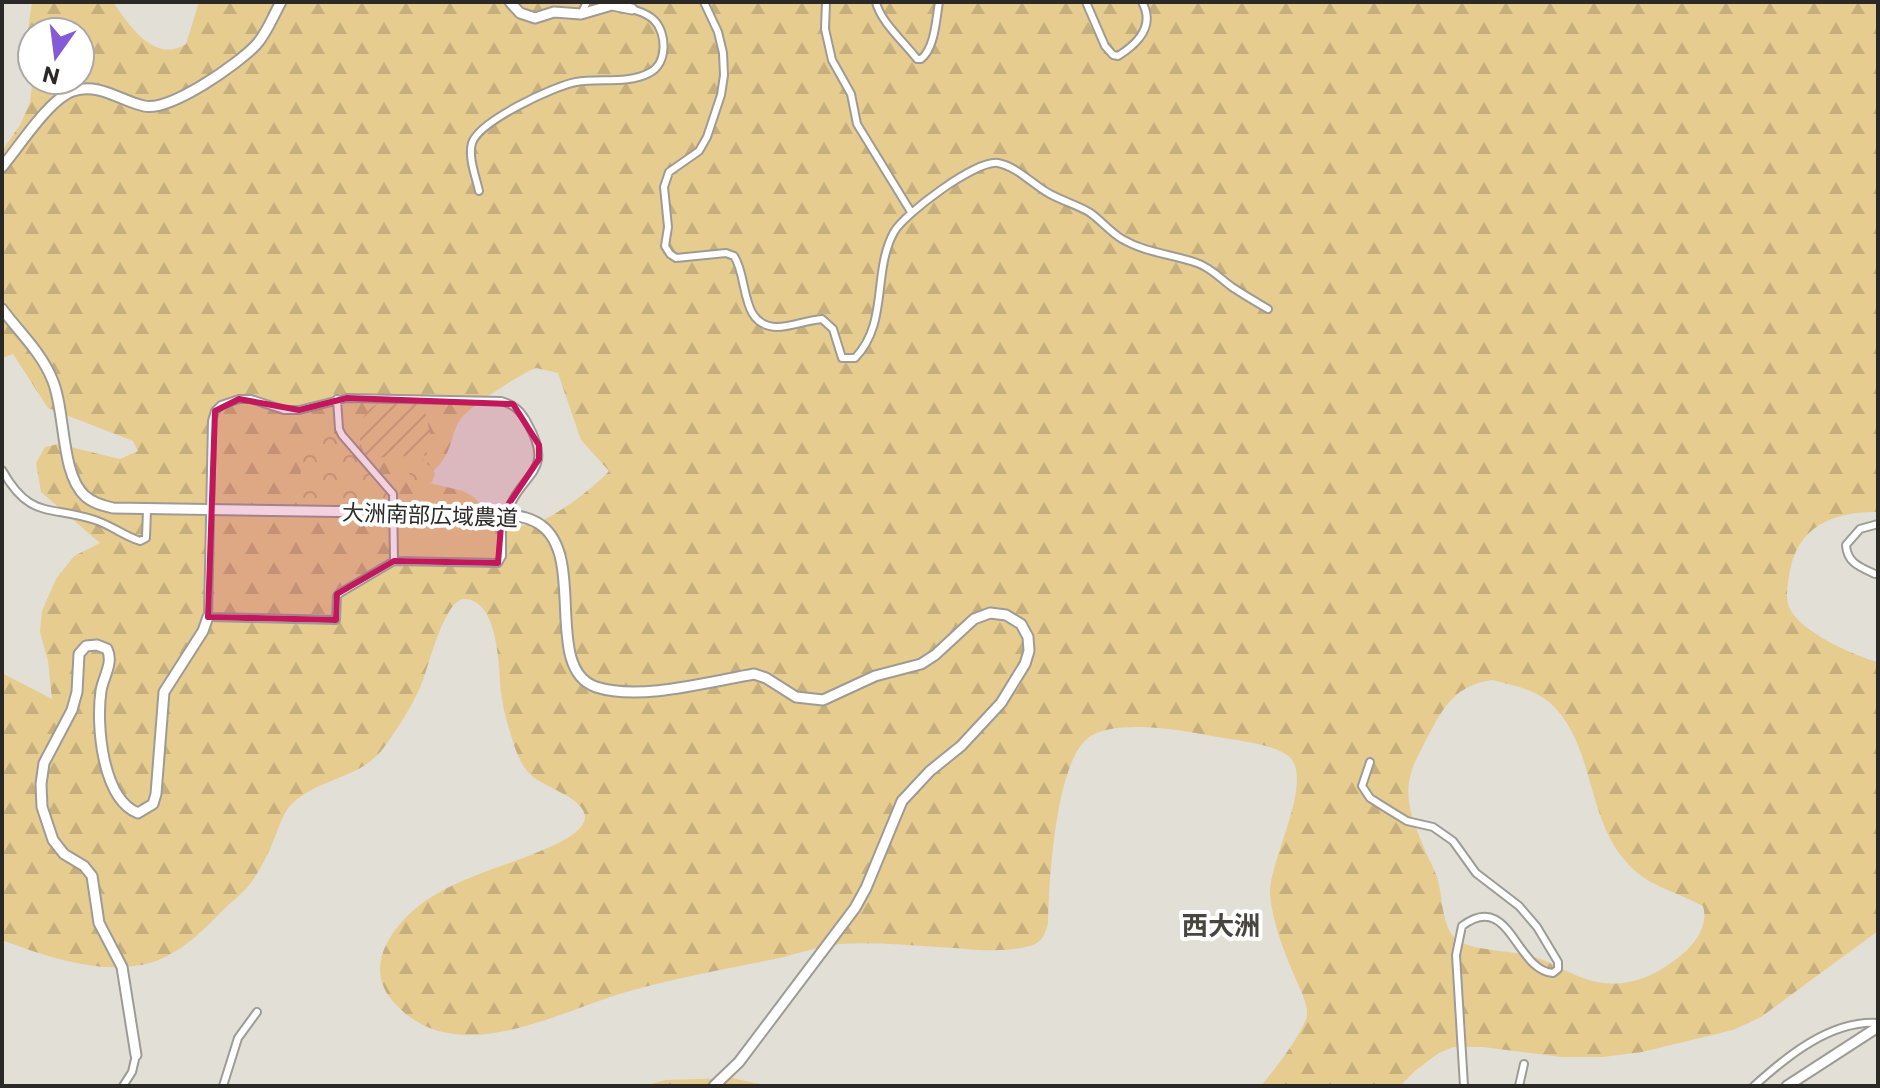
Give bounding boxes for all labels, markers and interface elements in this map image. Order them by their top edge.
north arrow [16,16,96,96]
text: N [40,61,62,91]
street label: 大洲南部広域農道 [342,498,518,531]
district label: 西大洲 [1182,909,1260,940]

